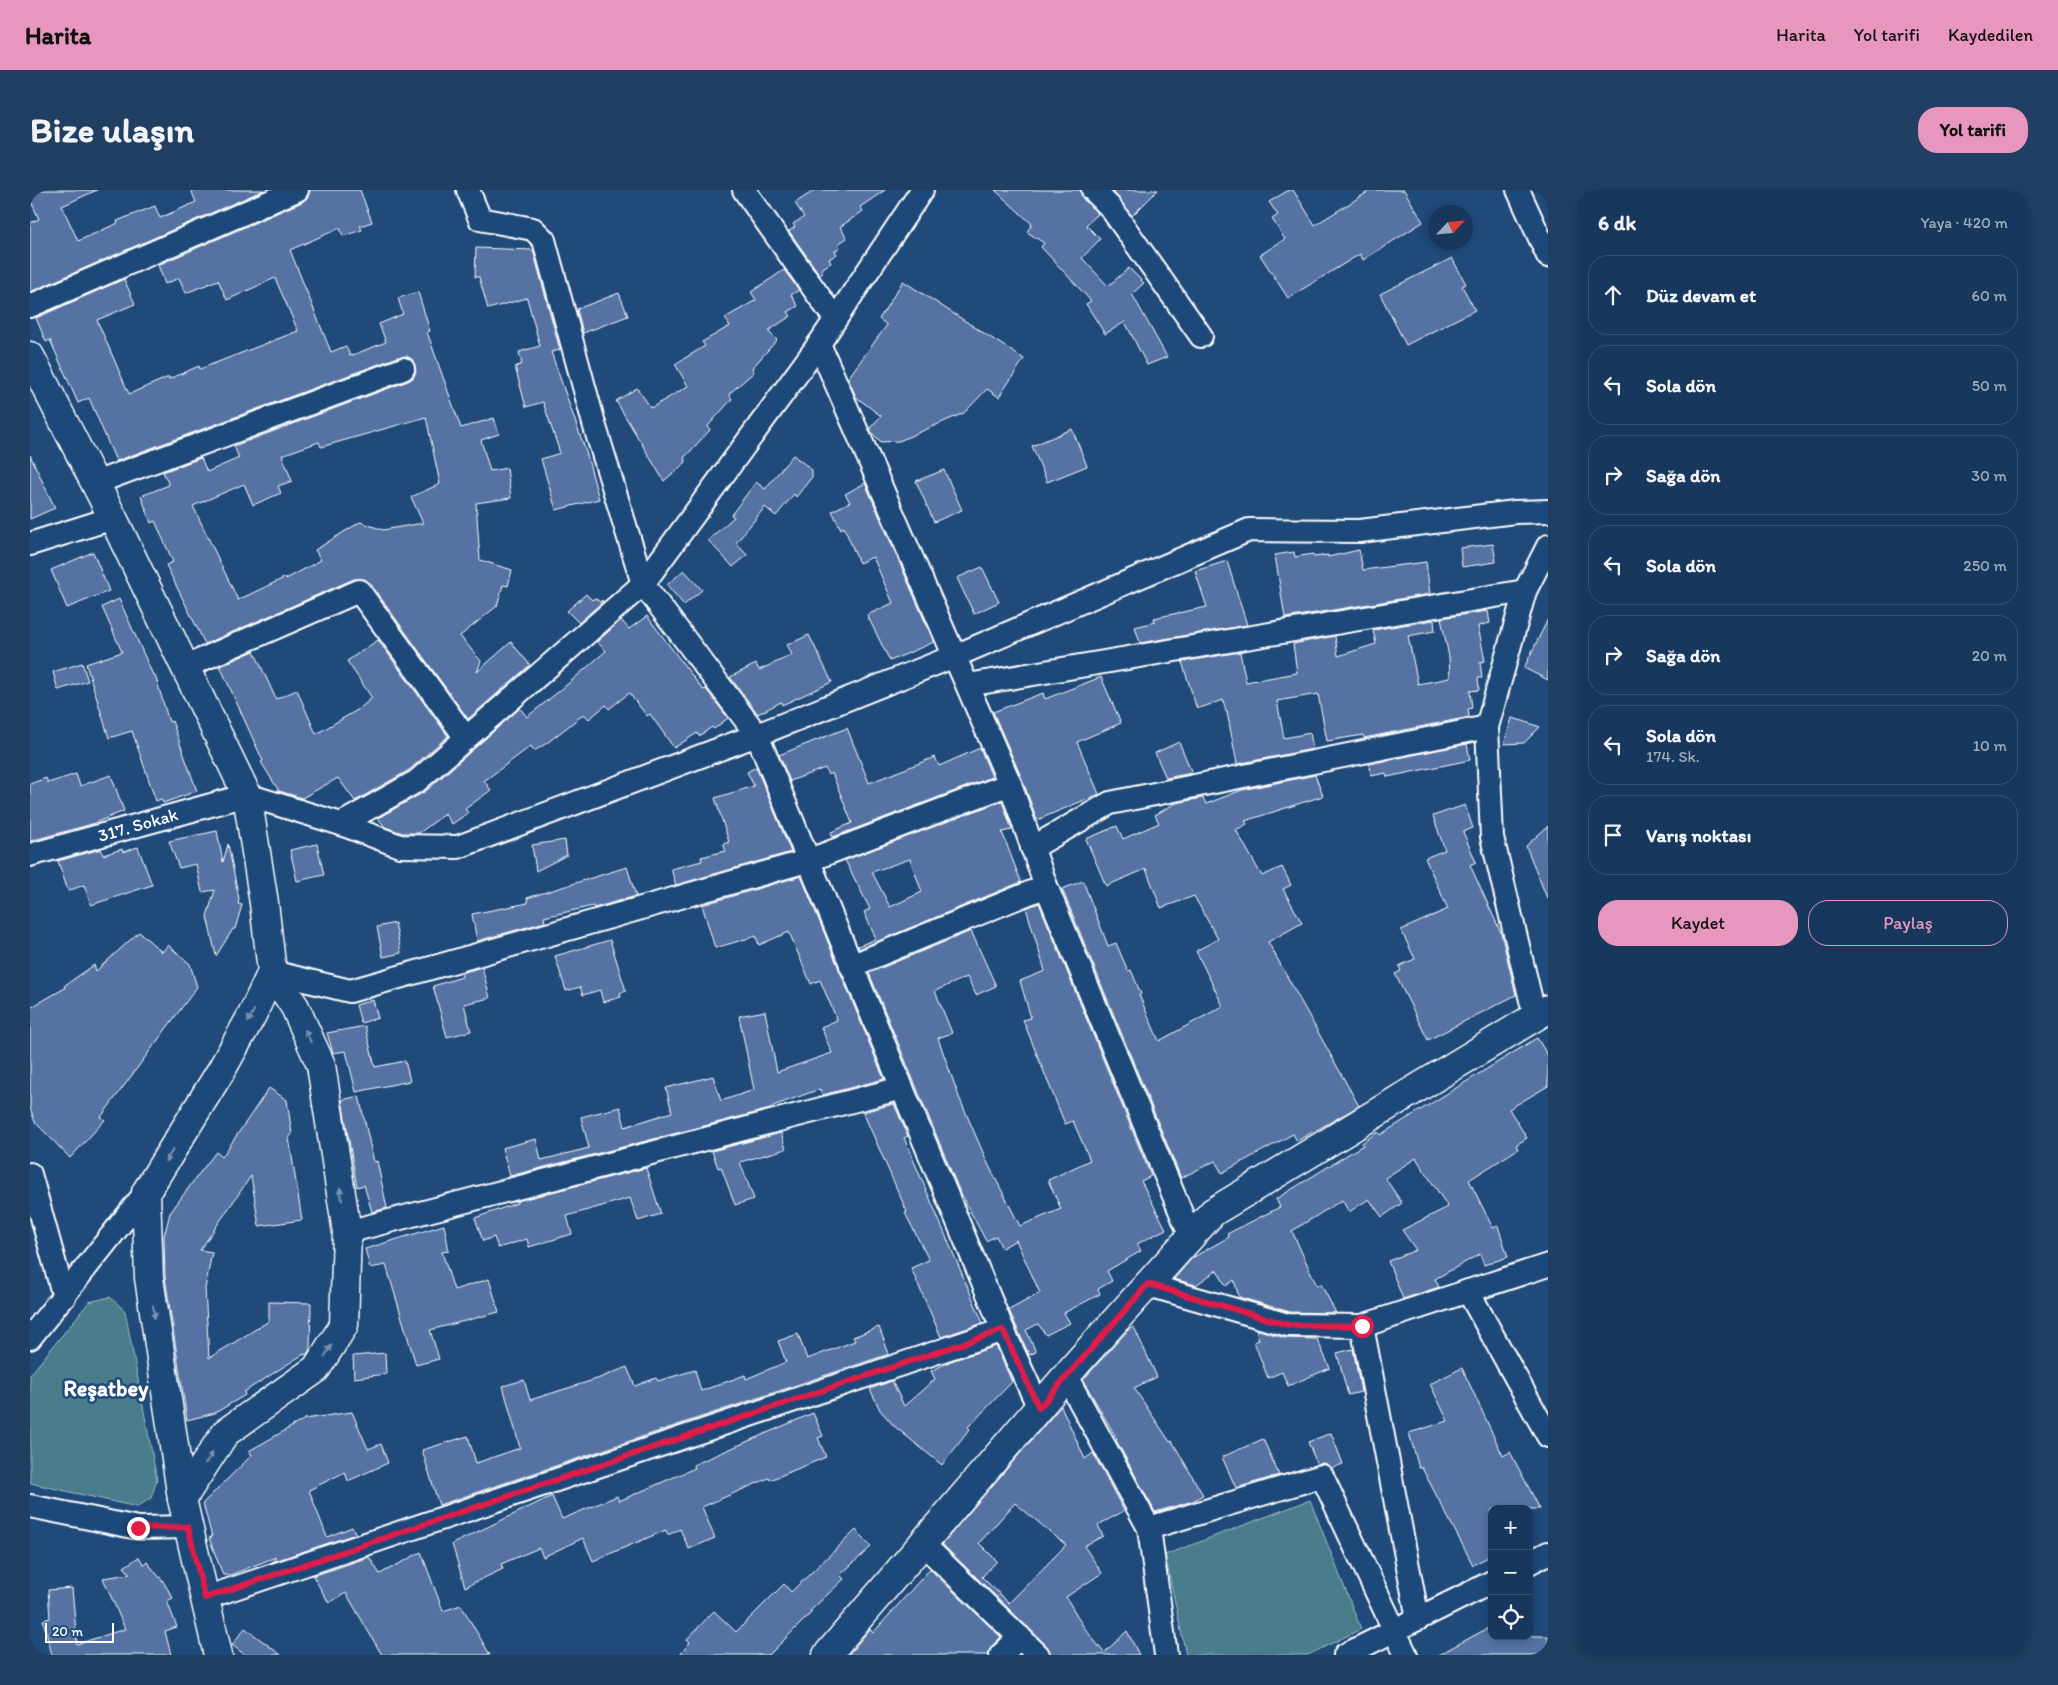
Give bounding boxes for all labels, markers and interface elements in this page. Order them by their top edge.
text: Harita [25,21,91,50]
text: Harita [1776,24,1826,46]
text: Yol tarifi [1854,24,1920,46]
text: Kaydedilen [1948,24,2033,46]
button: Yol tarifi [1918,107,2028,153]
text: Bize ulaşın [30,109,194,151]
north arrow [1428,205,1473,250]
text: 6 dk [1598,210,1636,235]
text: Yaya · 420 m [1920,213,2008,232]
icon: ahead [1599,281,1627,309]
text: Düz devam et [1646,284,1756,307]
text: 60 m [1972,286,2007,305]
icon: left [1599,371,1627,399]
text: Sola dön [1646,374,1716,397]
text: 50 m [1972,376,2007,395]
icon: right [1599,461,1627,489]
text: Sağa dön [1646,464,1720,487]
text: 30 m [1971,466,2007,485]
icon: left [1599,551,1627,579]
text: Sola dön [1646,554,1716,577]
text: 250 m [1963,556,2007,575]
icon: right [1599,641,1627,669]
text: Sağa dön [1646,644,1720,667]
text: 20 m [1972,646,2007,665]
text: Sola dön [1646,724,1716,747]
icon: left [1599,731,1627,759]
text: 10 m [1973,736,2007,755]
text: 174. Sk. [1646,747,1700,766]
street label: 317. Sokak [95,803,181,847]
icon: arrive [1599,821,1627,849]
text: Varış noktası [1646,824,1751,847]
button: Kaydet [1598,900,1798,946]
button: Paylaş [1808,900,2008,946]
one-way arrow [247,1009,255,1024]
one-way arrow [304,1029,312,1043]
one-way arrow [164,1150,173,1163]
one-way arrow [337,1186,345,1202]
one-way arrow [151,1304,159,1320]
route start [1351,1315,1374,1338]
one-way arrow [323,1344,332,1358]
district label: Reşatbey [64,1375,149,1402]
one-way arrow [204,1451,214,1465]
map controls [1488,1505,1533,1640]
button: + [1488,1505,1533,1550]
route end [127,1517,150,1540]
button: − [1488,1550,1533,1595]
button: locate [1488,1595,1533,1640]
scale bar [45,1620,114,1643]
text: 20 m [52,1623,83,1640]

